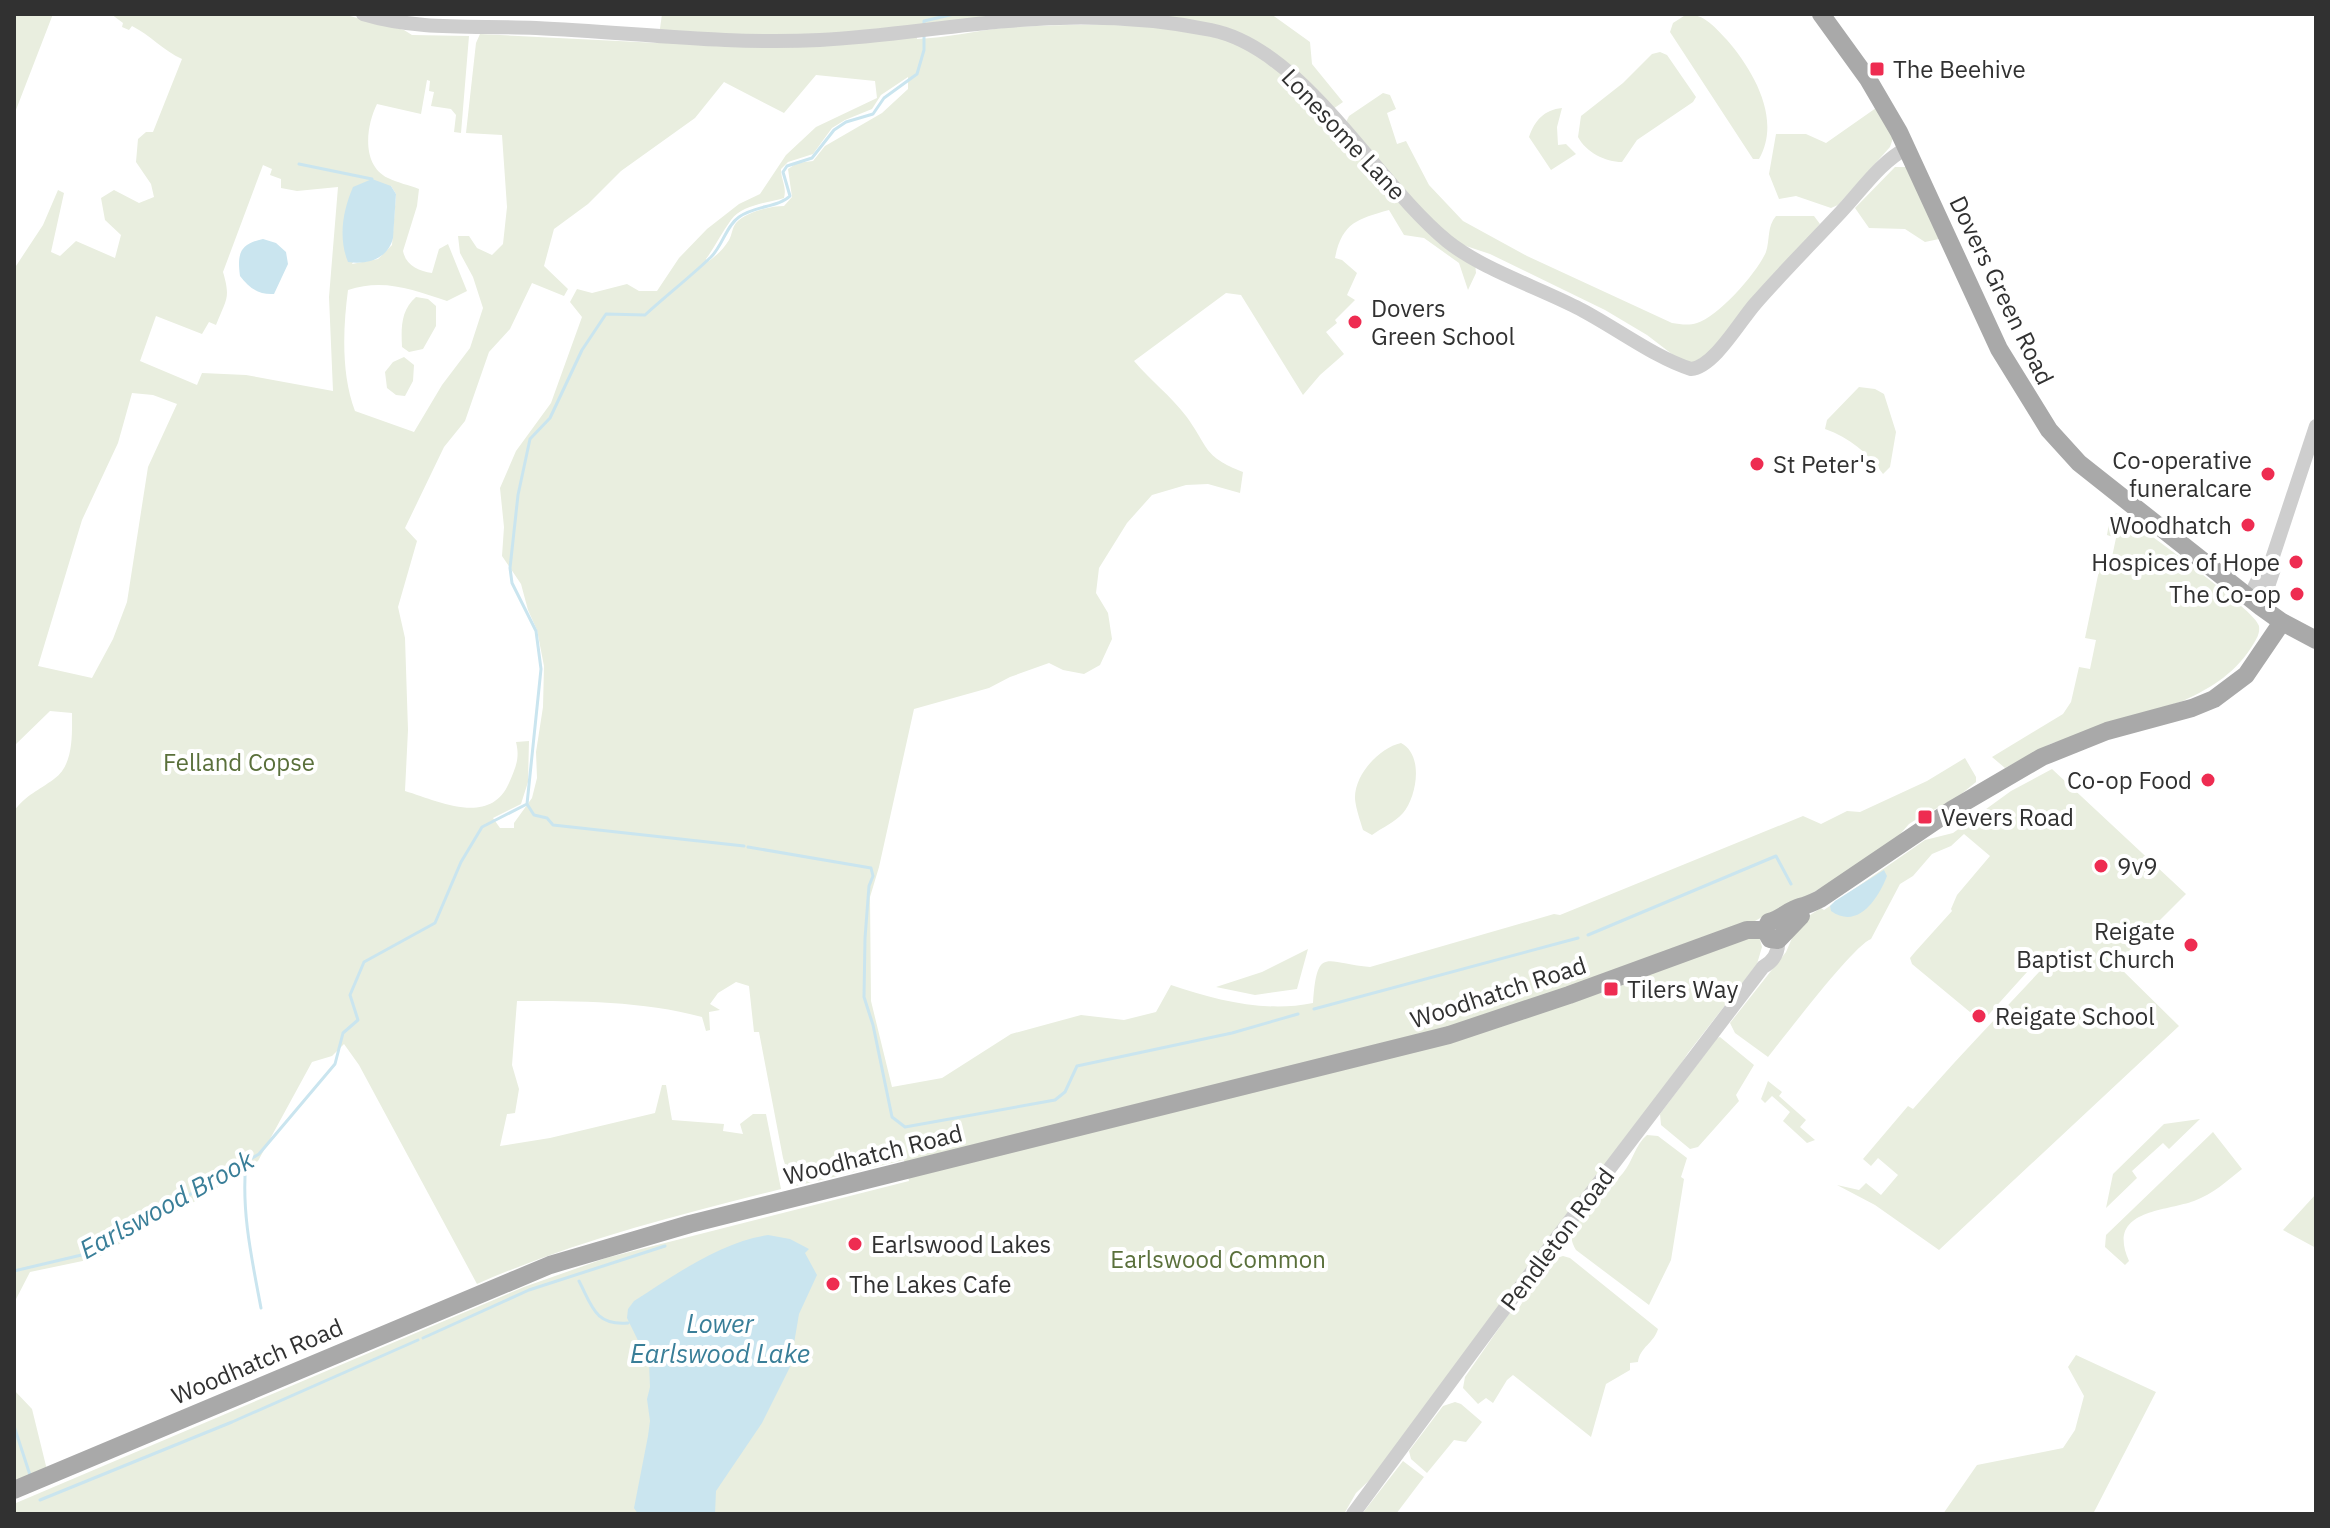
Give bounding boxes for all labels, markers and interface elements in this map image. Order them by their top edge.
place label: The Beehive [1893,53,2026,85]
marker: The Beehive [1868,60,1886,78]
street label: Lonesome Lane [1275,61,1413,207]
street label: Dovers Green Road [1942,190,2062,390]
place label: Dovers Green School [1371,292,1515,352]
marker: Dovers Green School [1346,313,1364,331]
place label: Co-operative funeralcare [2112,444,2252,504]
place label: St Peter's [1773,448,1877,480]
marker: St Peter's [1748,455,1766,473]
marker: Co-operative funeralcare [2259,465,2277,483]
place label: Woodhatch [2110,509,2232,541]
marker: Woodhatch [2239,516,2257,534]
place label: Hospices of Hope [2091,546,2280,578]
marker: Hospices of Hope [2287,553,2305,571]
place label: The Co-op [2169,578,2281,610]
marker: The Co-op [2288,585,2306,603]
park label: Felland Copse [163,746,315,778]
place label: Co-op Food [2067,764,2192,796]
marker: Co-op Food [2199,771,2217,789]
place label: Vevers Road [1941,801,2074,833]
marker: Vevers Road [1916,808,1934,826]
place label: 9v9 [2117,850,2158,882]
marker: 9v9 [2092,857,2110,875]
place label: Reigate Baptist Church [2016,915,2175,975]
marker: Reigate Baptist Church [2182,936,2200,954]
street label: Woodhatch Road [1406,948,1590,1036]
place label: Tilers Way [1627,973,1738,1005]
marker: Tilers Way [1602,980,1620,998]
place label: Reigate School [1995,1000,2155,1032]
marker: Reigate School [1970,1007,1988,1025]
street label: Woodhatch Road [780,1116,966,1192]
water label: Earlswood Brook [73,1142,260,1266]
street label: Pendleton Road [1493,1161,1621,1317]
place label: Earlswood Lakes [871,1228,1051,1260]
marker: Earlswood Lakes [846,1235,864,1253]
park label: Earlswood Common [1110,1243,1326,1275]
place label: The Lakes Cafe [849,1268,1011,1300]
marker: The Lakes Cafe [824,1275,842,1293]
water label: Lower Earlswood Lake [630,1306,810,1370]
street label: Woodhatch Road [166,1310,348,1412]

